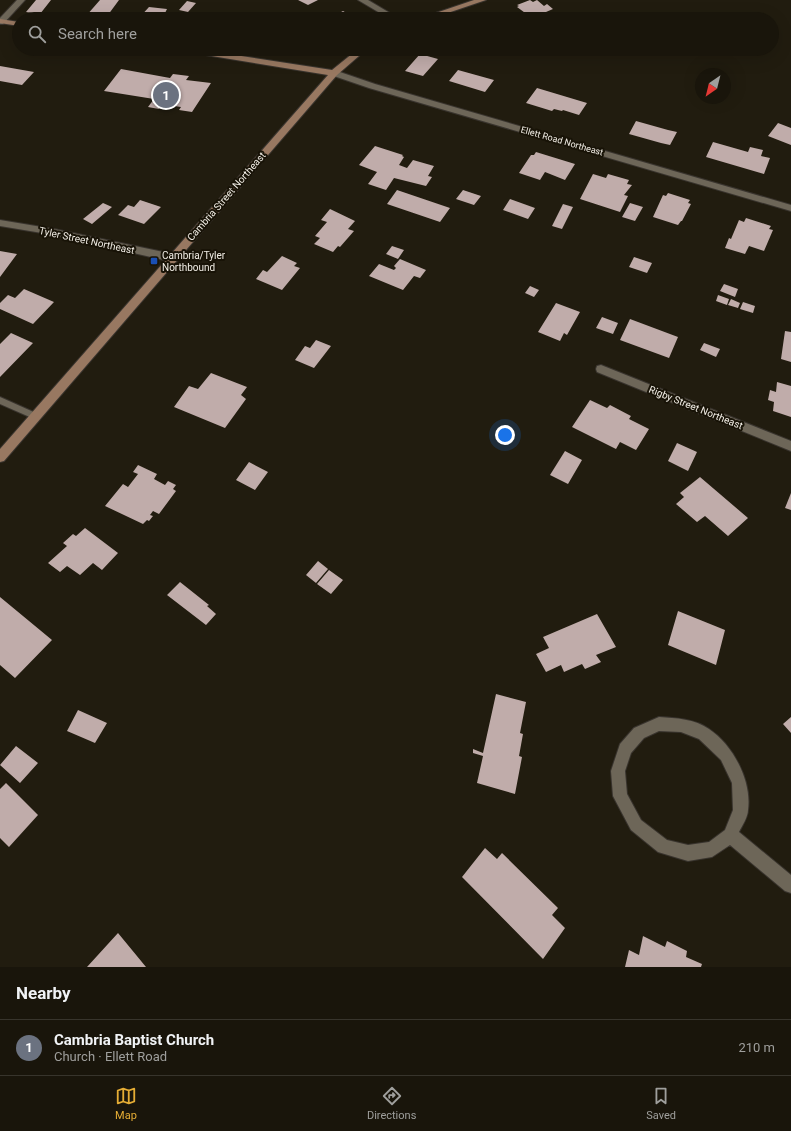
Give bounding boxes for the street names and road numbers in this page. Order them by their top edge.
street label: Ellett Road Northeast [520,124,604,158]
street label: Cambria Street Northeast [185,150,268,243]
street label: Tyler Street Northeast [38,225,136,256]
street label: Rigby Street Northeast [647,384,744,431]

